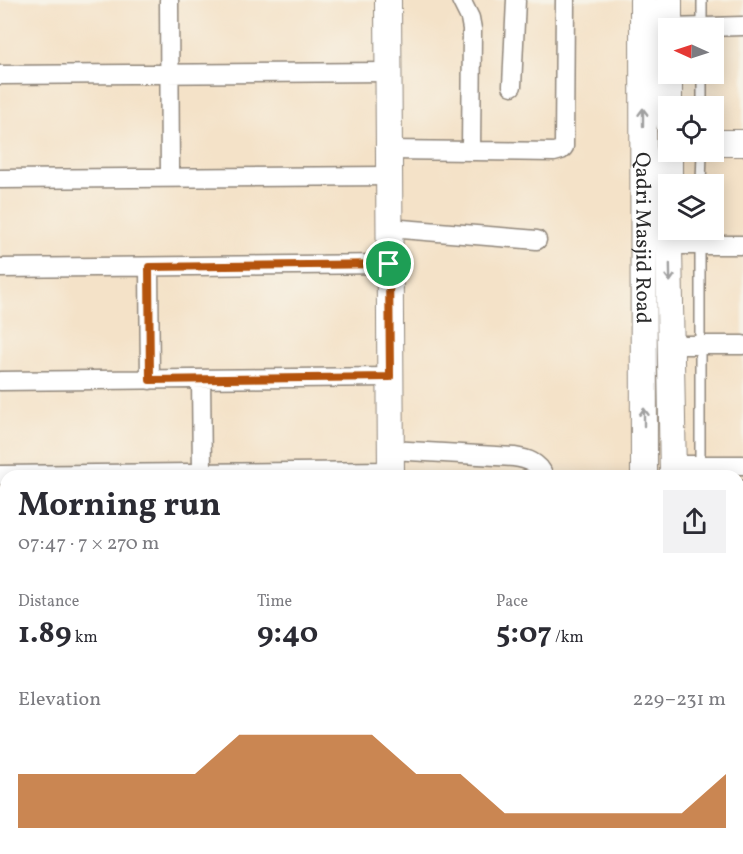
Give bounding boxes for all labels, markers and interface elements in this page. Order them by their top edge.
north arrow [658,18,724,84]
map controls [658,18,724,240]
button: locate [658,96,724,162]
one-way arrow [637,108,649,128]
street label: Qadri Masjid Road [627,152,657,324]
button: layers [658,174,724,240]
pin [363,238,414,289]
icon: arrive [372,247,405,280]
one-way arrow [664,262,675,282]
one-way arrow [638,408,650,428]
text: Morning run [18,484,221,530]
button: share [663,490,726,553]
text: 07:47 · 7 × 270 m [18,530,160,558]
text: Distance [18,591,79,613]
text: Time [257,591,292,613]
text: Pace [496,591,528,613]
text: 1.89 [18,613,72,655]
text: 9:40 [257,613,318,655]
text: 5:07 [496,613,552,655]
text: km [72,627,98,649]
text: /km [552,627,584,649]
text: Elevation [18,686,101,714]
text: 229–231 m [633,686,726,714]

